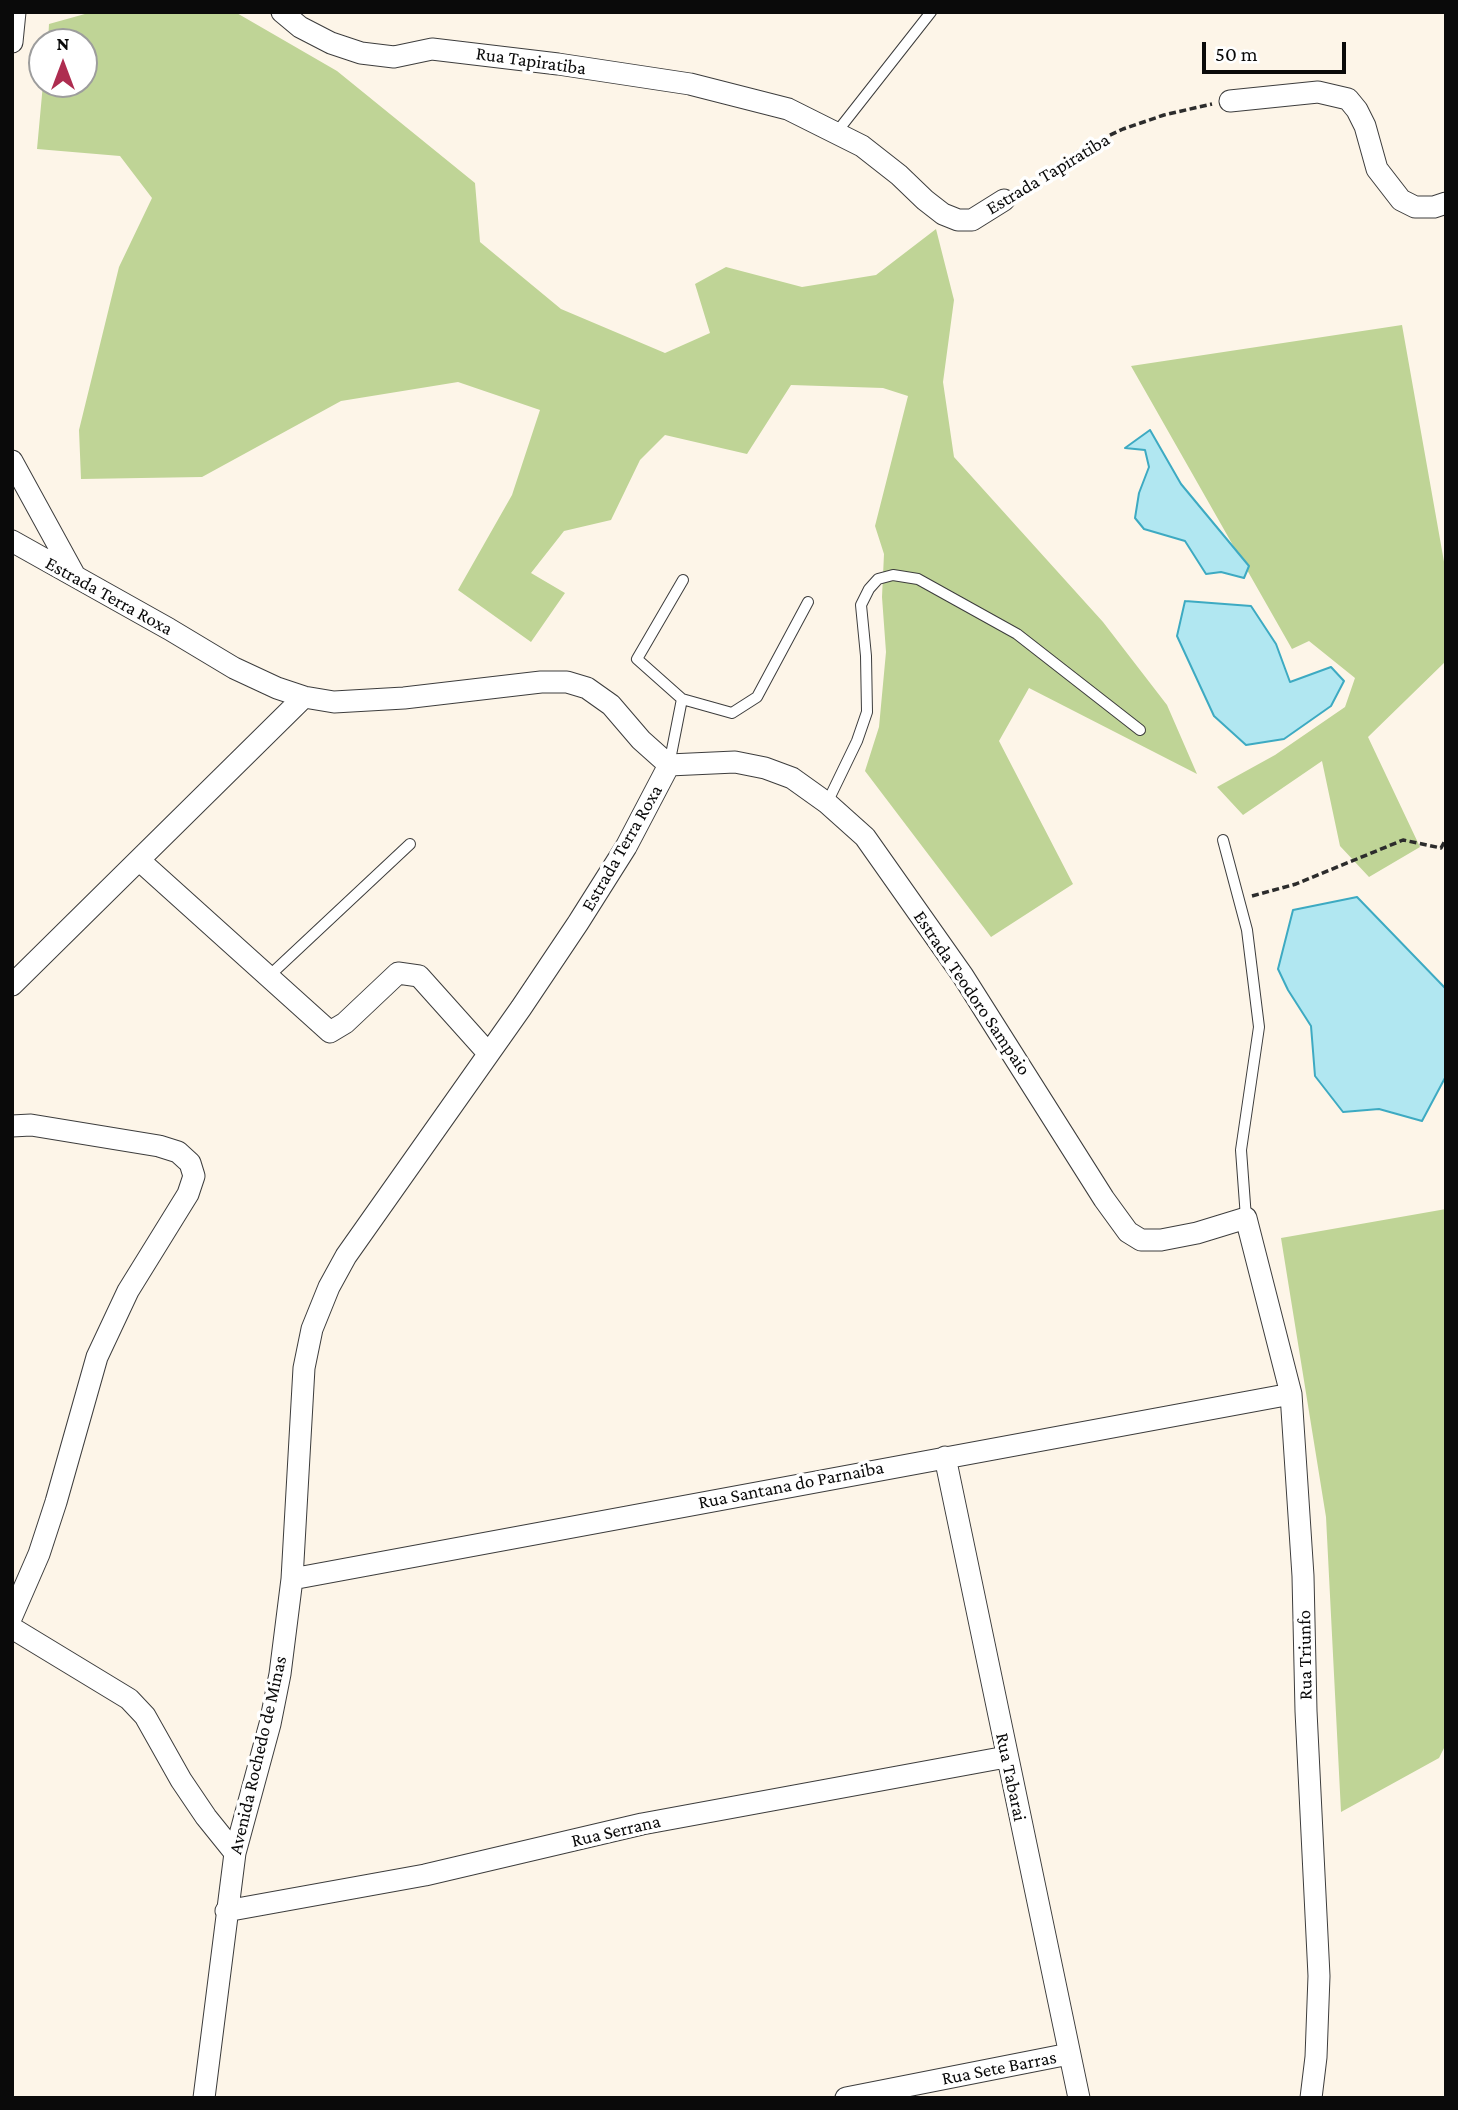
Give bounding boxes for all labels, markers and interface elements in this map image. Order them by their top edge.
north arrow [28,28,98,98]
scale bar [1206,28,1350,72]
text: N [57,33,69,54]
street label: Rua Tapiratiba [474,42,588,80]
text: 50 m [1215,42,1258,66]
street label: Estrada Tapiratiba [982,128,1114,220]
street label: Estrada Terra Roxa [41,552,177,640]
street label: Estrada Terra Roxa [577,781,667,915]
street label: Estrada Teodoro Sampaio [908,906,1036,1080]
street label: Rua Santana do Parnaiba [696,1456,886,1514]
street label: Rua Triunfo [1293,1610,1317,1700]
street label: Avenida Rochedo de Minas [224,1654,292,1856]
street label: Rua Tabarai [991,1731,1031,1823]
street label: Rua Serrana [569,1810,663,1852]
street label: Rua Sete Barras [940,2046,1058,2090]

